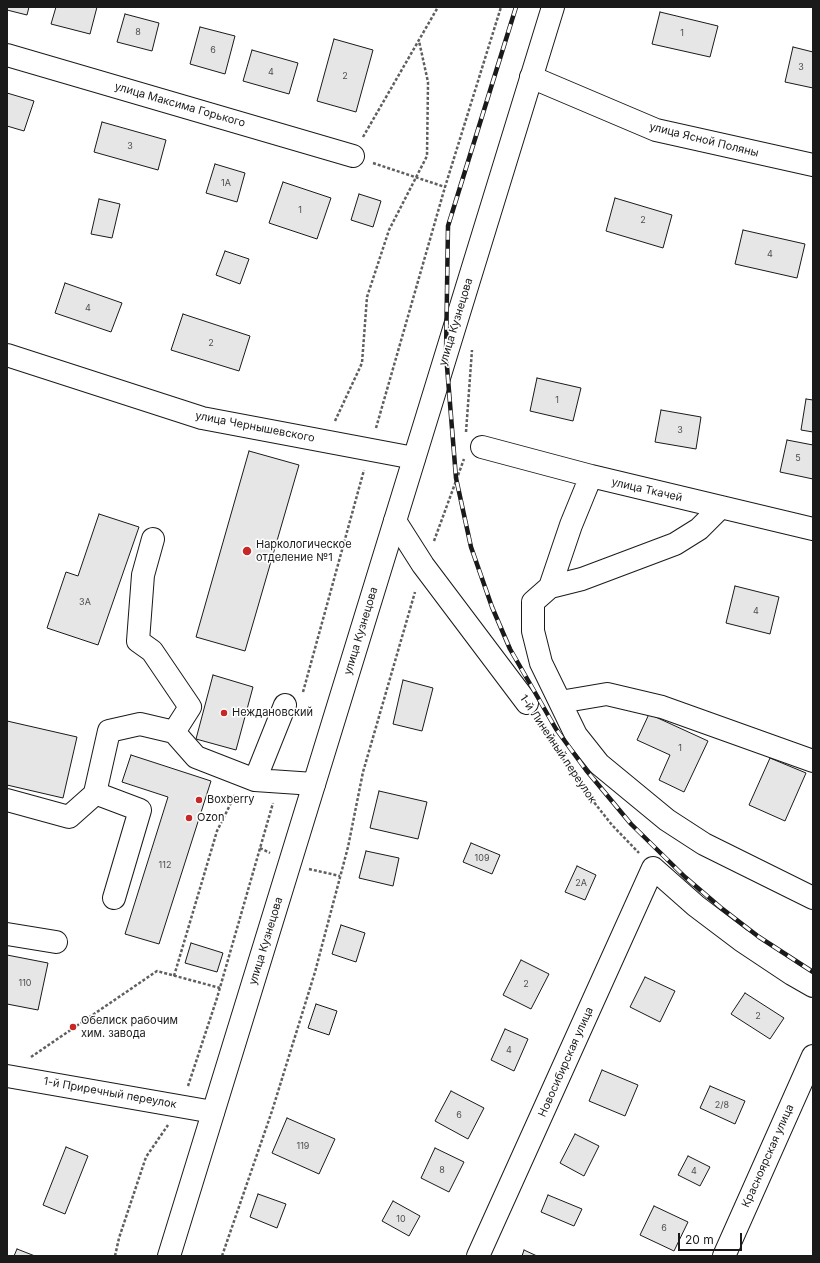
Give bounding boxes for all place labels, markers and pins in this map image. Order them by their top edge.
place label: Наркологическое отделение №1 [256,538,352,564]
marker: Наркологическое отделение №1 [241,545,253,557]
place label: Неждановский [232,706,313,720]
marker: Неждановский [219,708,229,718]
place label: Boxberry [207,793,255,807]
marker: Boxberry [194,795,204,805]
place label: Ozon [197,811,224,825]
marker: Ozon [184,813,194,823]
place label: Обелиск рабочим хим. завода [81,1014,178,1040]
marker: Обелиск рабочим хим. завода [68,1022,78,1032]

